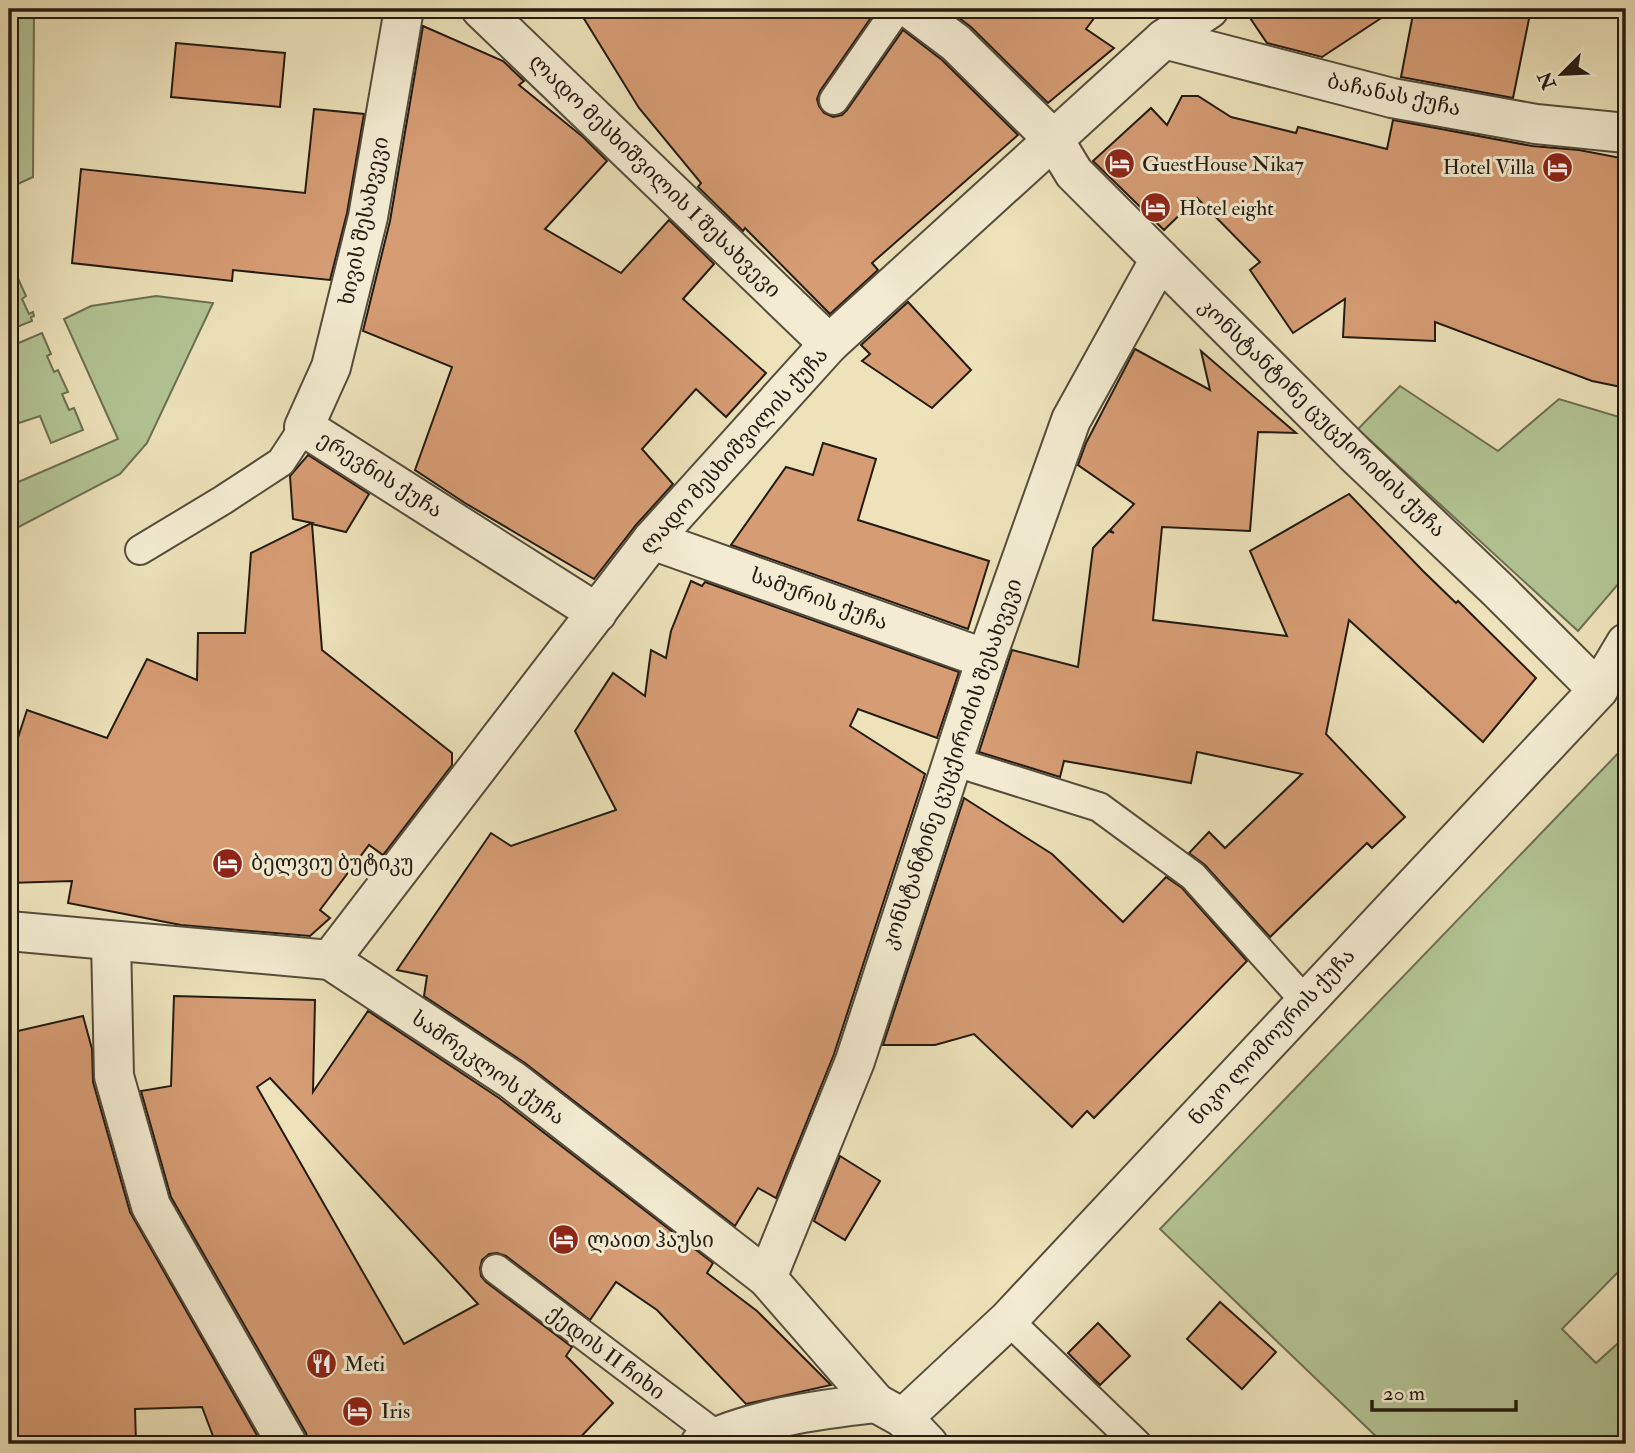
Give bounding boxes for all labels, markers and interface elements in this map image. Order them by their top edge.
north arrow [1526,38,1596,108]
street label: ლადო მესხიშვილის I შესახვევი [523,48,787,304]
text: N [1533,67,1562,94]
street label: ბაჩანას ქუჩა [1325,68,1463,122]
street label: ხივის შესახვევი [333,134,395,308]
hotel icon: GuestHouse Nika7 [1102,147,1136,181]
hotel icon: Hotel Villa [1541,150,1575,184]
place label: GuestHouse Nika7 [1142,151,1304,178]
place label: Hotel Villa [1443,154,1535,181]
hotel icon: Hotel eight [1139,191,1173,225]
place label: Hotel eight [1179,195,1274,222]
street label: კონსტანტინე ცუცქირიძის ქუჩა [1193,293,1451,543]
street label: ლადო მესხიშვილის ქუჩა [634,342,834,560]
street label: ერევნის ქუჩა [313,426,447,524]
street label: სამურის ქუჩა [747,562,891,636]
street label: კონსტანტინე ცუცქირიძის შესახვევი [876,575,1028,953]
hotel icon: ბელვიუ ბუტიკუ [211,846,245,880]
place label: ბელვიუ ბუტიკუ [251,850,414,877]
street label: ნიკო ლომოურის ქუჩა [1183,943,1361,1131]
street label: სამრეკლოს ქუჩა [406,1005,570,1131]
hotel icon: ლაით ჰაუსი [547,1223,581,1257]
place label: ლაით ჰაუსი [587,1227,714,1254]
street label: ქედის II ჩიხი [542,1300,670,1406]
restaurant icon: Meti [304,1347,338,1381]
place label: Meti [344,1351,386,1378]
scale bar [1372,1369,1516,1413]
text: 20 m [1383,1380,1425,1407]
hotel icon: Iris [341,1394,375,1428]
place label: Iris [381,1398,410,1425]

